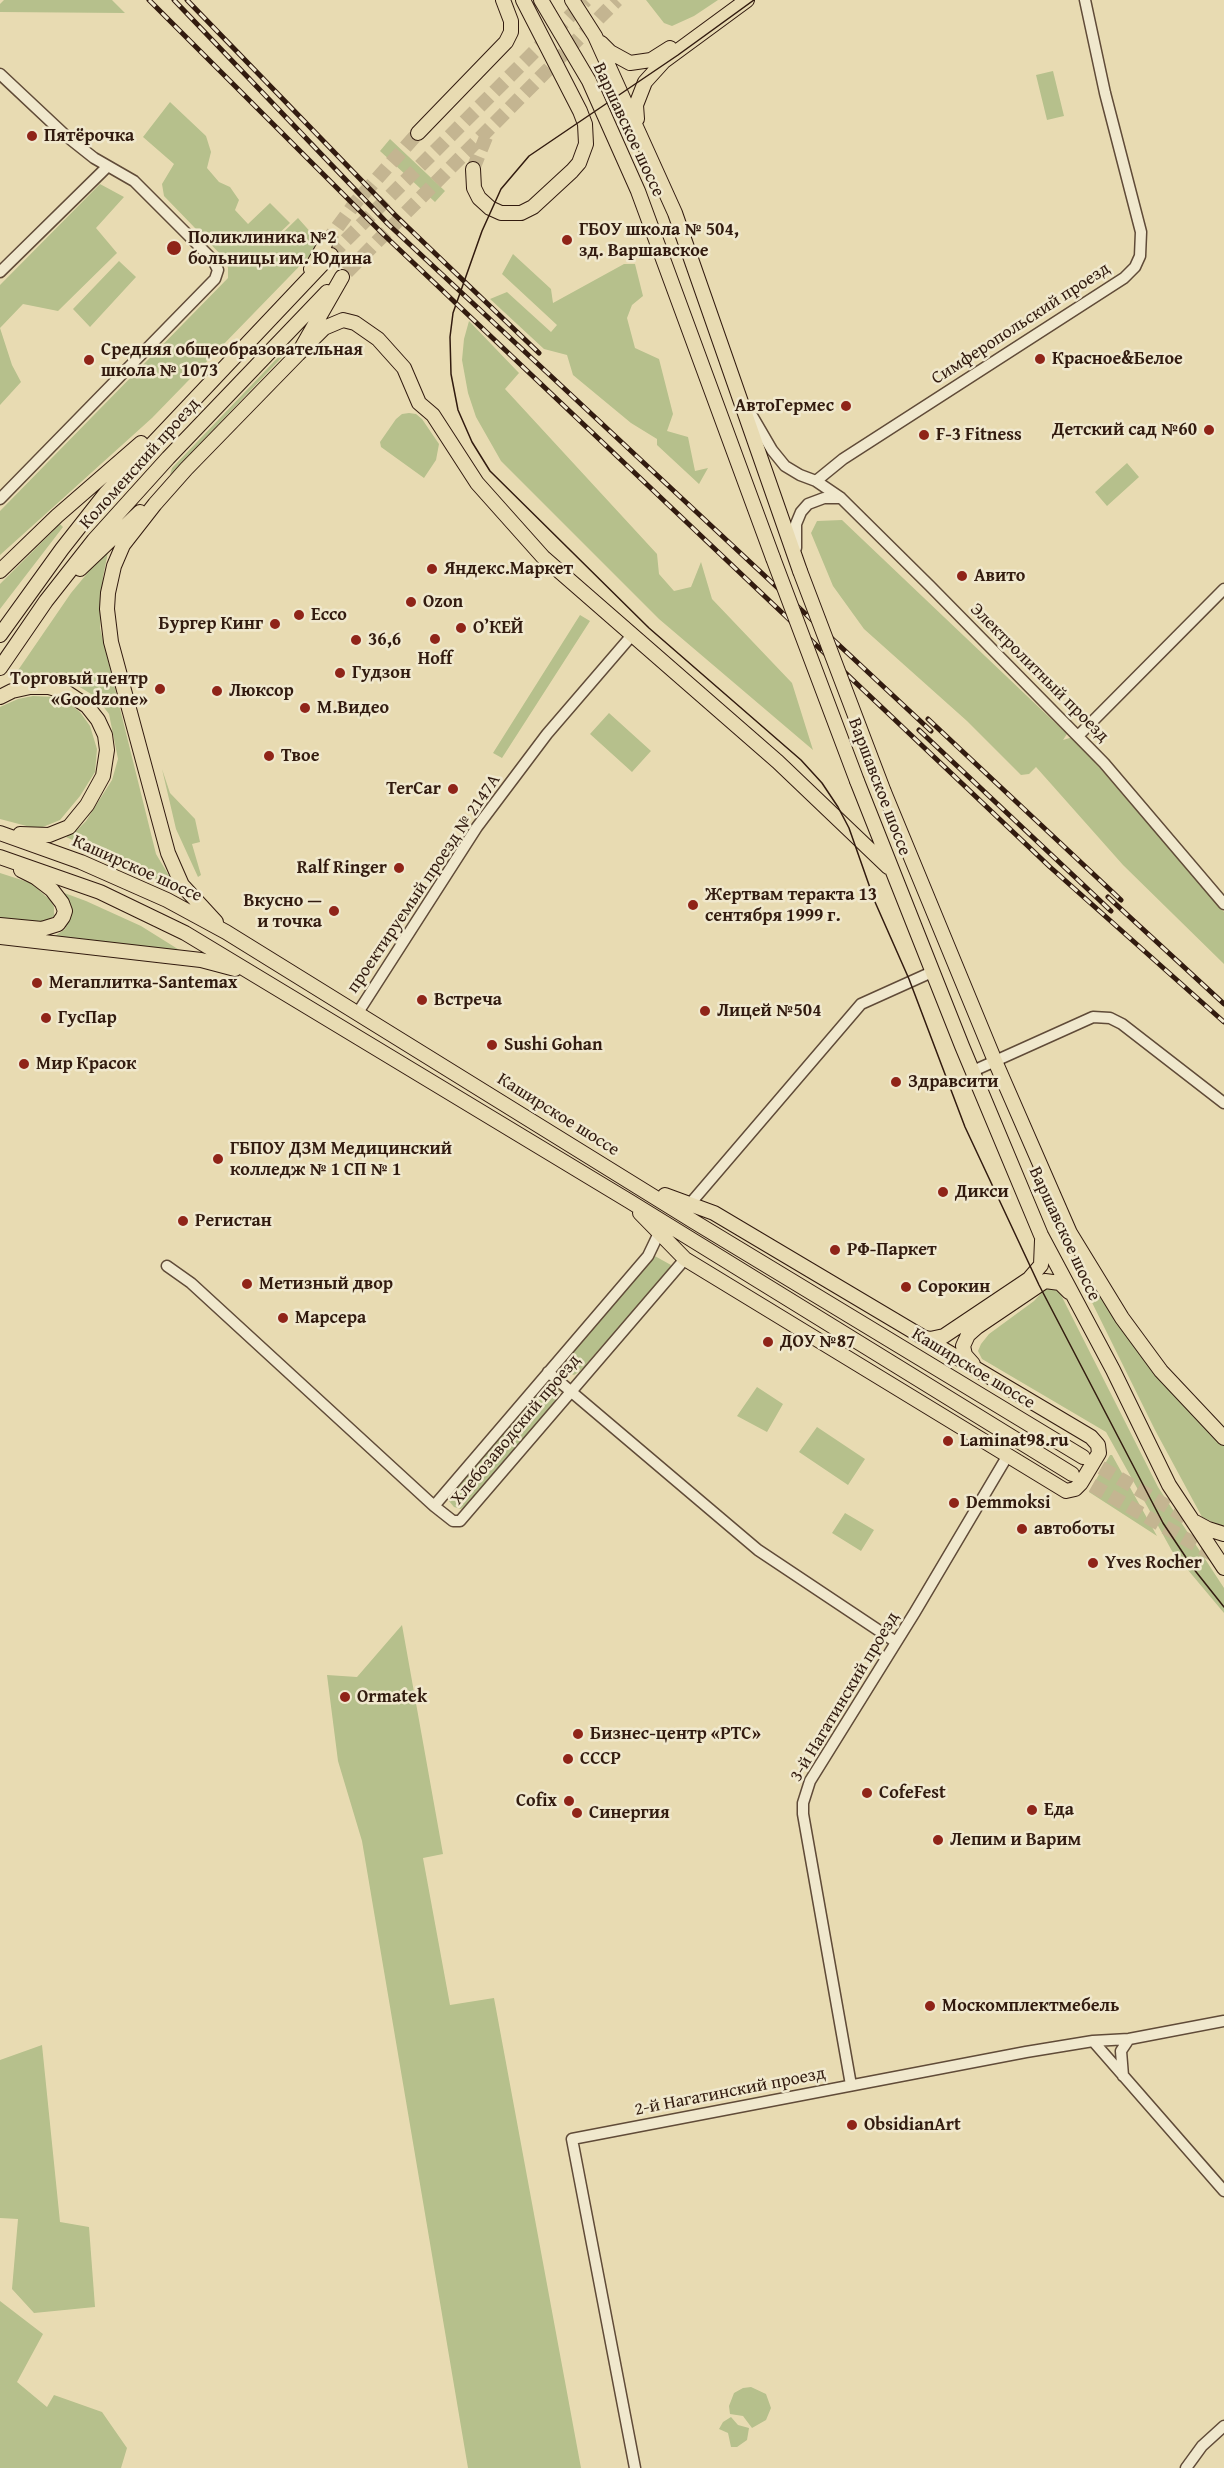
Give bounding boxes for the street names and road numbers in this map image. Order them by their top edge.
street label: Варшавское шоссе [587,59,669,201]
street label: Симферопольский проезд [928,258,1114,390]
street label: Коломенский проезд [75,394,205,534]
street label: Электролитный проезд [965,599,1113,747]
street label: Варшавское шоссе [843,715,915,859]
street label: проектируемый проезд № 2147А [343,770,505,998]
street label: Каширское шоссе [69,831,205,907]
street label: Каширское шоссе [493,1069,623,1161]
street label: Варшавское шоссе [1023,1163,1105,1305]
street label: Каширское шоссе [907,1324,1039,1414]
street label: Хлебозаводский проезд [447,1350,585,1510]
street label: 3-й Нагатинский проезд [786,1608,904,1786]
street label: 2-й Нагатинский проезд [633,2063,827,2121]

